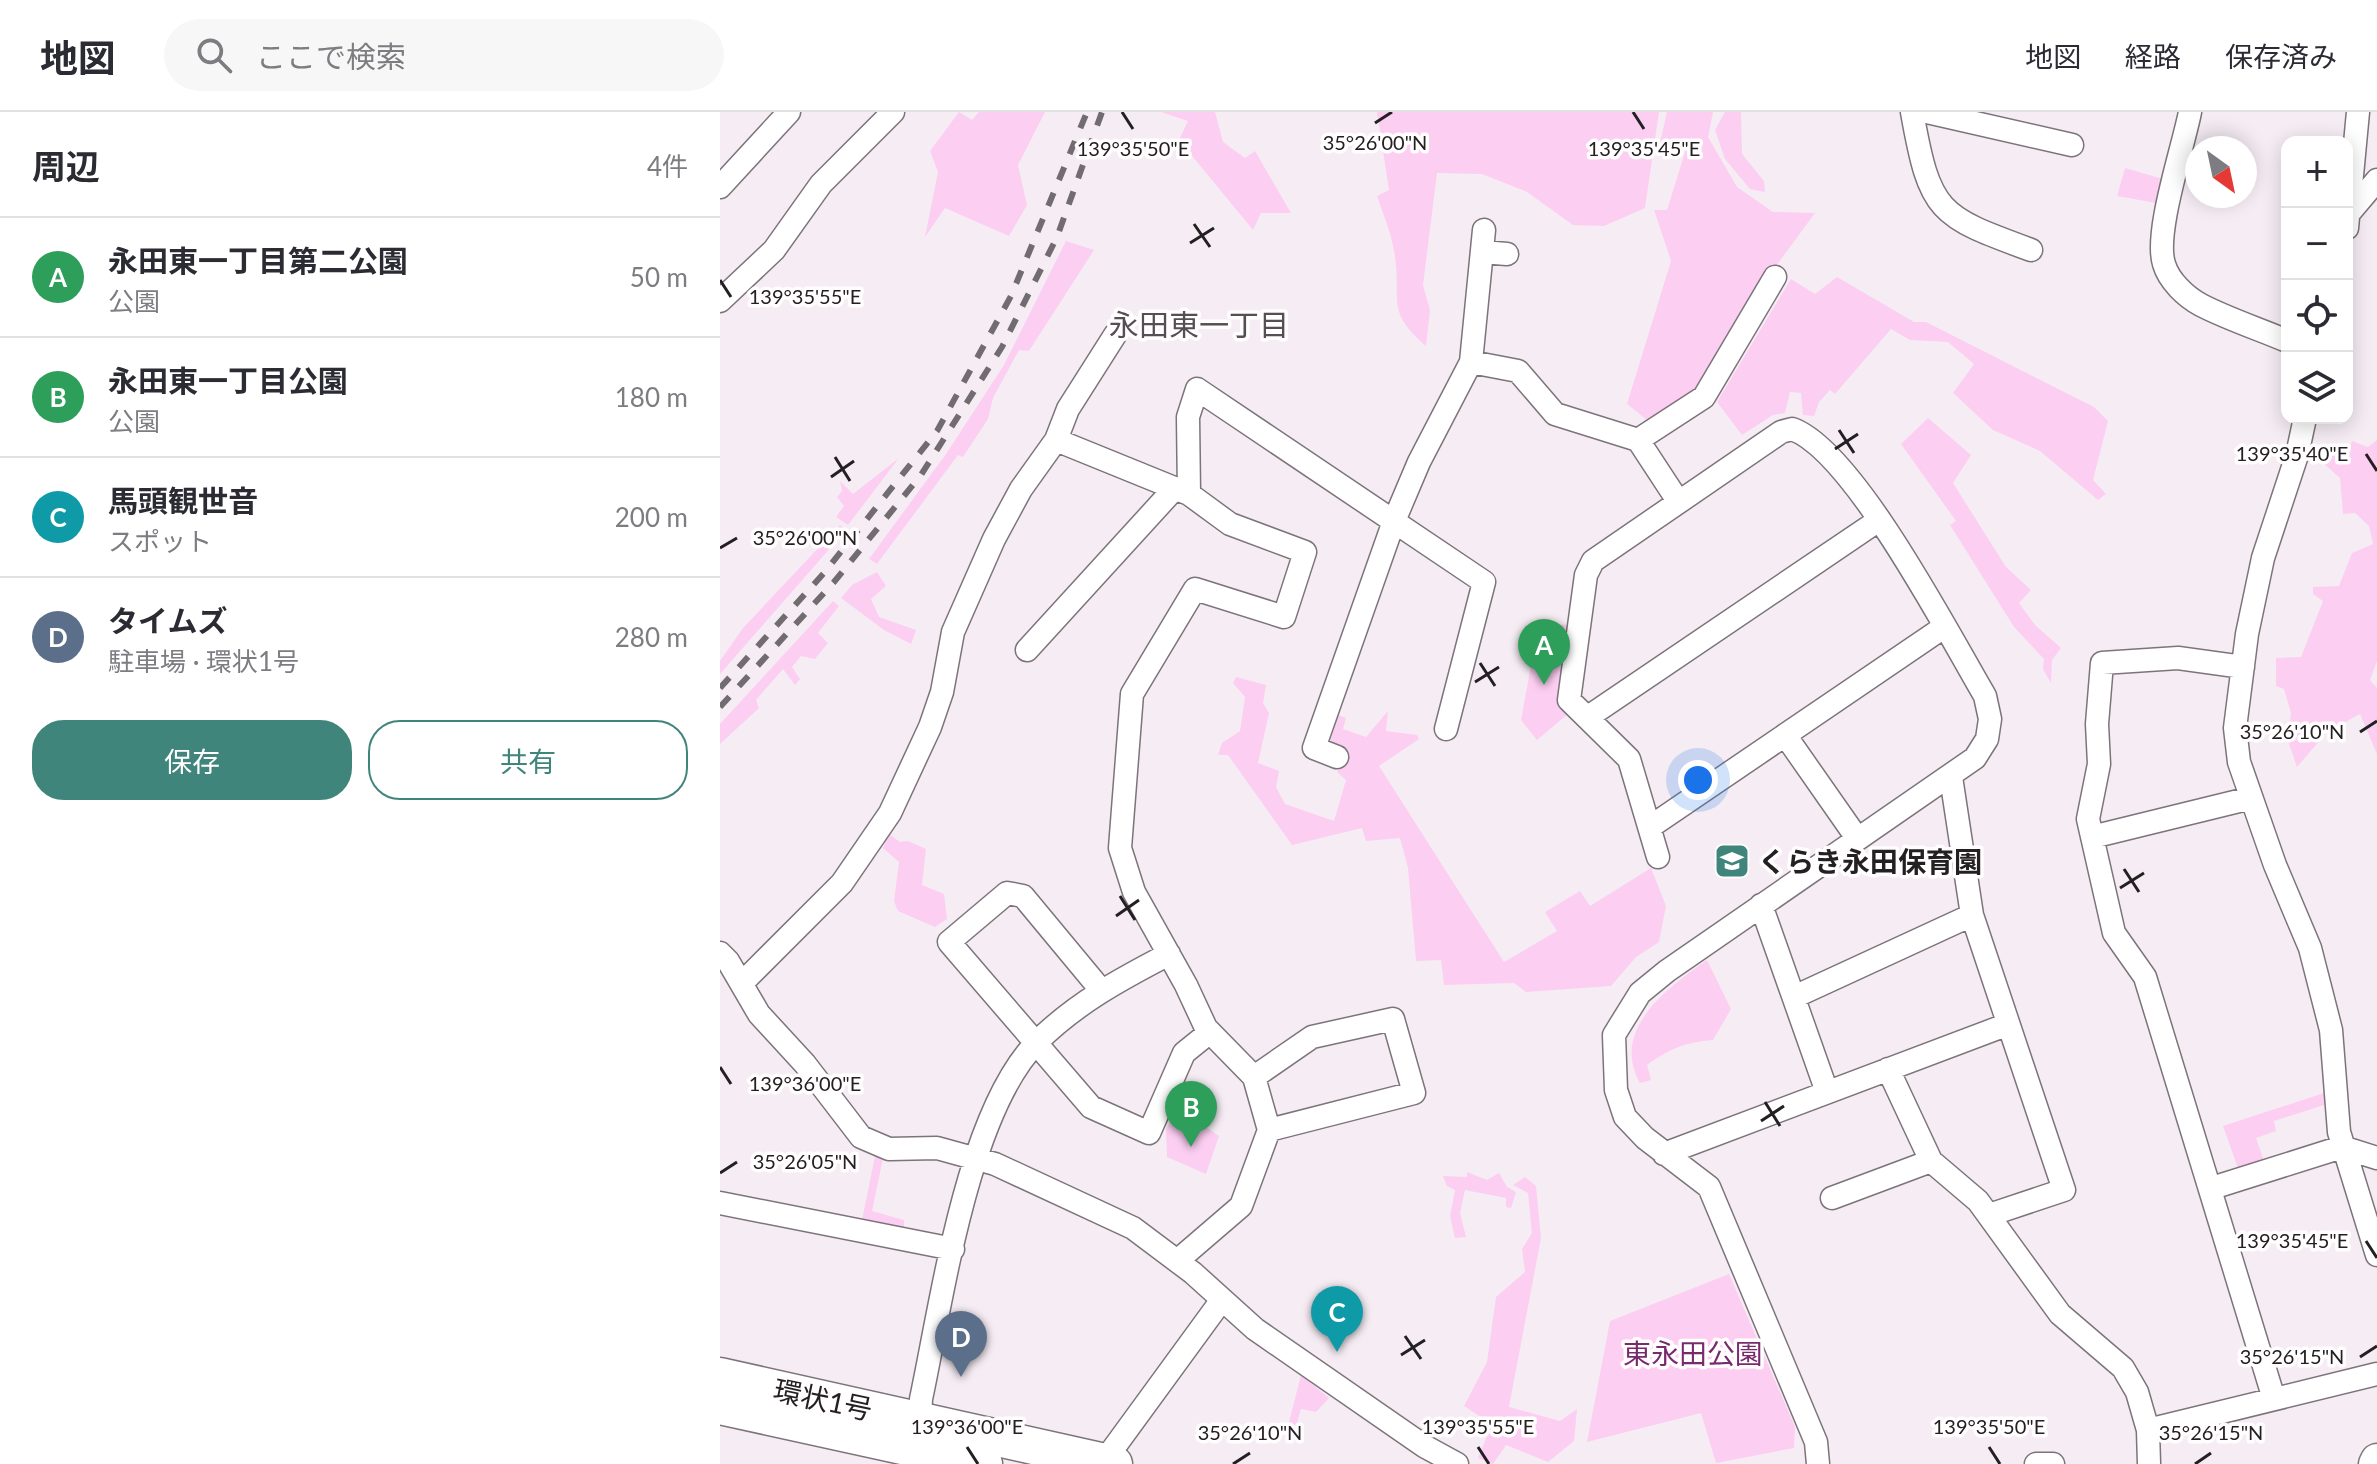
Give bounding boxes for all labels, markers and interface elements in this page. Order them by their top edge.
search box [164,19,724,91]
icon: search [192,33,236,77]
text: 地図 [40,34,116,80]
text: ここで検索 [256,38,406,74]
text: 地図 [2025,39,2081,73]
text: 経路 [2125,39,2181,73]
text: 保存済み [2225,39,2337,73]
text: 35°26'00"N [1323,130,1427,154]
text: 139°35'50"E [1077,136,1189,160]
text: 139°35'45"E [1588,136,1700,160]
north arrow [2185,136,2257,208]
map controls [2281,136,2353,424]
button: + [2281,136,2353,208]
text: 周辺 [32,145,100,186]
text: 4件 [647,150,688,182]
button: − [2281,208,2353,280]
text: 永田東一丁目第二公園 [108,242,408,278]
text: A [49,261,67,293]
text: 50 m [630,261,688,293]
button: locate [2281,280,2353,352]
text: 139°35'55"E [749,284,861,308]
text: 公園 [108,285,160,317]
district label: 永田東一丁目 [1109,306,1289,342]
button: layers [2281,352,2353,424]
text: 永田東一丁目公園 [108,362,348,398]
text: B [49,381,67,413]
text: 180 m [615,381,688,413]
text: 公園 [108,405,160,437]
text: 139°35'40"E [2236,441,2348,465]
text: 馬頭観世音 [108,482,258,518]
text: C [49,501,67,533]
text: 200 m [615,501,688,533]
text: スポット [108,525,212,557]
text: 35°26'00"N [753,525,857,549]
text: タイムズ [108,602,227,638]
pin: A [1518,619,1570,685]
text: D [48,621,68,653]
text: 280 m [615,621,688,653]
text: 駐車場 · 環状1号 [108,645,299,677]
text: 35°26'10"N [2240,719,2344,743]
button: 保存 [32,720,352,800]
button: 共有 [368,720,688,800]
your location [1678,760,1718,800]
school or university icon: くらき永田保育園 [1713,842,1751,880]
place label: くらき永田保育園 [1758,844,1982,878]
text: 139°36'00"E [749,1071,861,1095]
pin: B [1165,1081,1217,1147]
text: 35°26'05"N [753,1149,857,1173]
text: 139°35'45"E [2236,1228,2348,1252]
pin: C [1311,1286,1363,1352]
pin: D [935,1311,987,1377]
park label: 東永田公園 [1623,1336,1763,1370]
text: 35°26'15"N [2240,1344,2344,1368]
street label: 環状1号 [770,1372,876,1426]
text: 139°36'00"E [911,1414,1023,1438]
text: 139°35'55"E [1422,1414,1534,1438]
text: 139°35'50"E [1933,1414,2045,1438]
text: 35°26'10"N [1198,1420,1302,1444]
text: 35°26'15"N [2159,1420,2263,1444]

